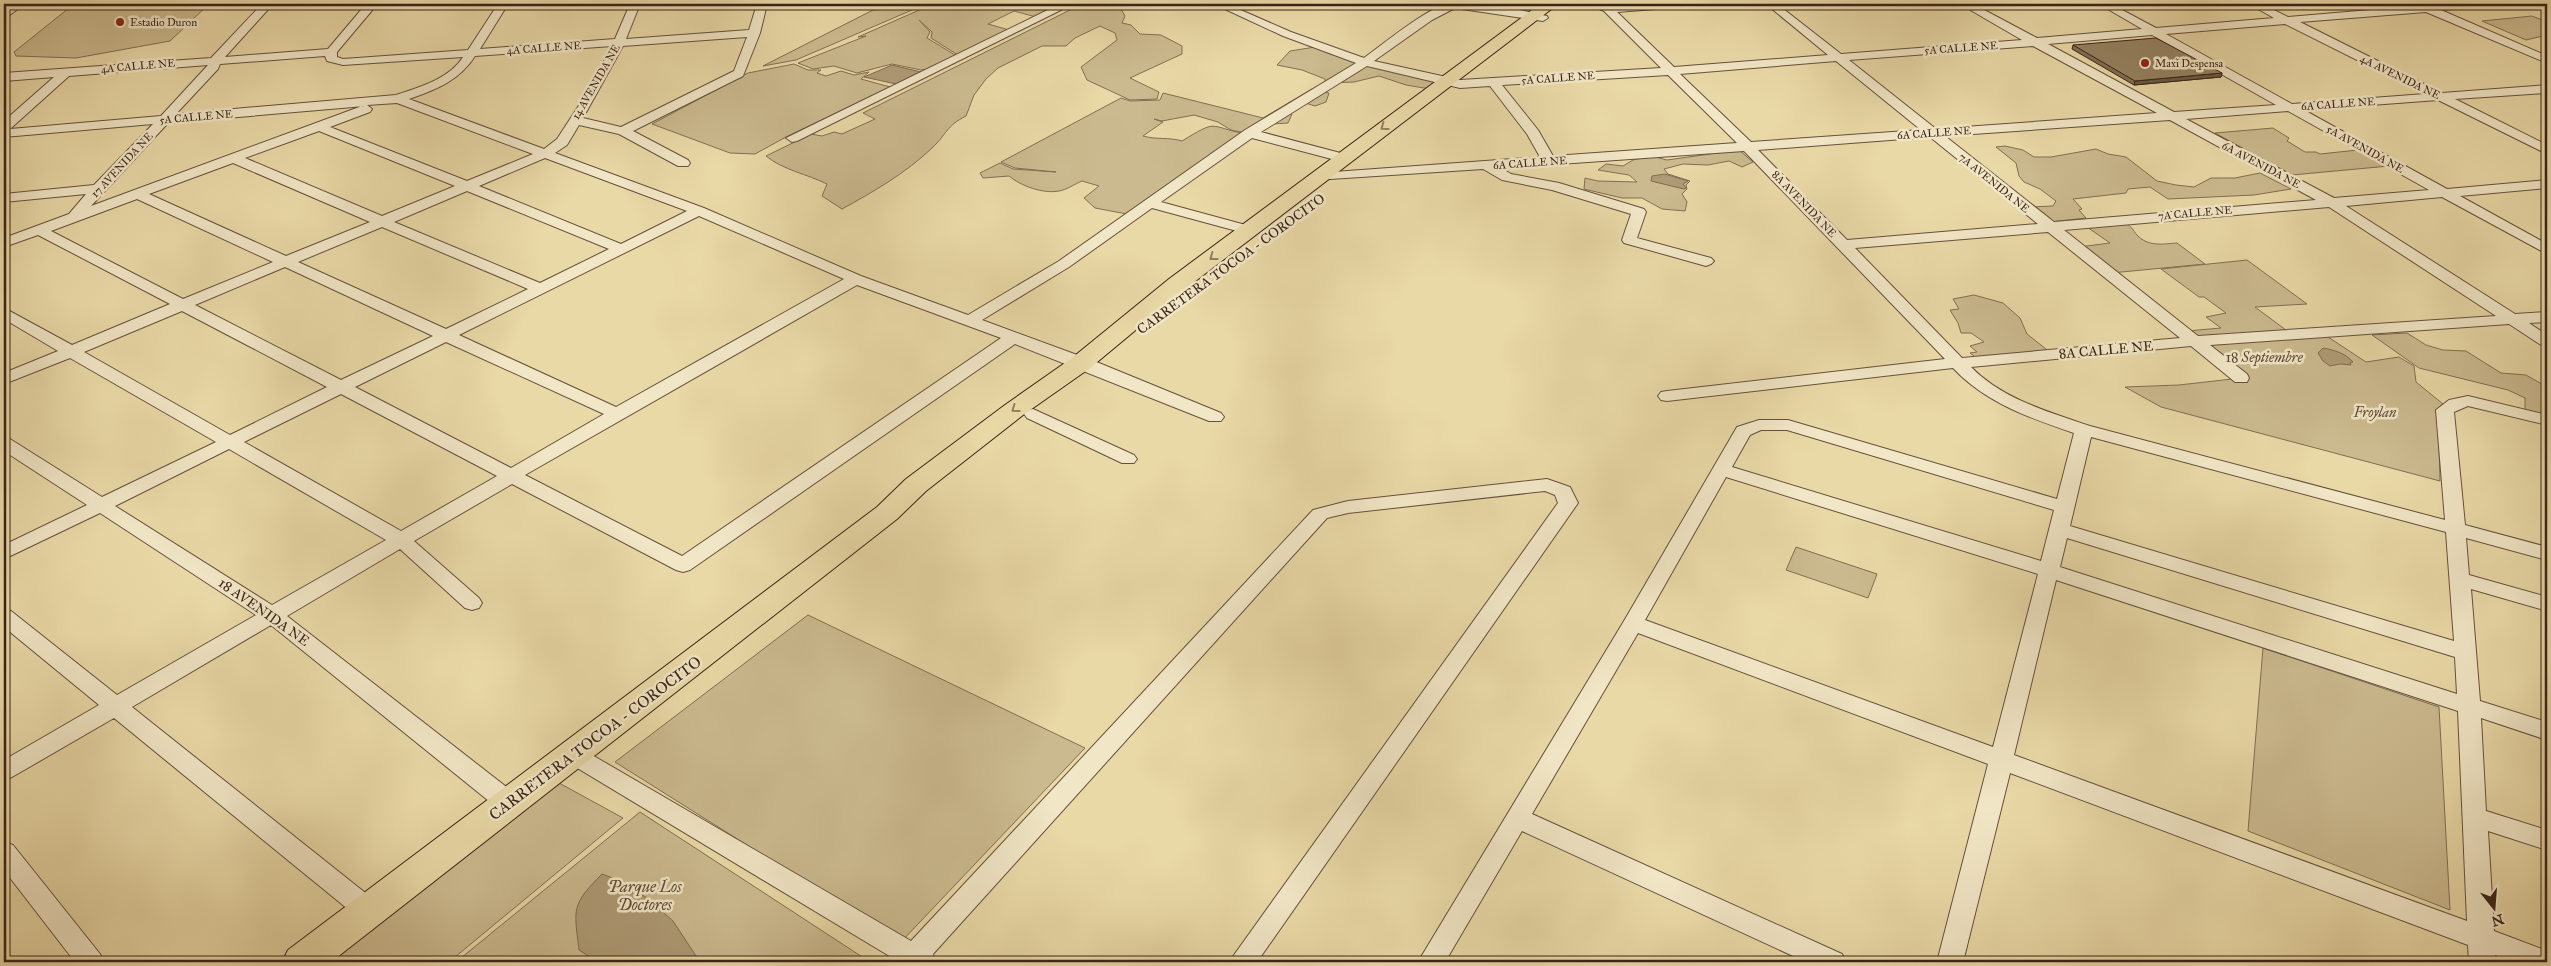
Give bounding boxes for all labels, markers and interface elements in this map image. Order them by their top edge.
marker: Estadio Duron [114,16,126,28]
place label: Estadio Duron [130,16,197,29]
street label: 4A CALLE NE [506,39,582,57]
street label: 5A CALLE NE [1924,39,1998,57]
street label: 14 AVENIDA NE [569,42,623,122]
street label: 4A AVENIDA NE [2358,52,2442,102]
street label: 4A CALLE NE [100,56,176,76]
marker: Maxi Despensa [2139,57,2151,69]
place label: Maxi Despensa [2155,57,2224,70]
street label: 5A CALLE NE [1521,69,1595,87]
street label: 6A CALLE NE [2301,95,2375,113]
street label: 5A CALLE NE [159,107,233,127]
one-way arrow [1381,121,1390,130]
street label: 5A AVENIDA NE [2324,122,2406,176]
street label: 6A CALLE NE [1897,124,1971,142]
street label: 17 AVENIDA NE [89,130,156,200]
street label: 6A AVENIDA NE [2220,139,2303,191]
street label: 7A AVENIDA NE [1956,150,2032,216]
street label: 6A CALLE NE [1493,154,1567,172]
street label: 8A AVENIDA NE [1769,168,1839,240]
street label: CARRETERA TOCOA - COROCITO [1134,190,1328,338]
street label: 7A CALLE NE [2157,203,2233,223]
one-way arrow [1210,251,1219,259]
street label: 8A CALLE NE [2058,337,2154,363]
park label: 18 Septiembre [2225,349,2303,367]
one-way arrow [1011,403,1021,412]
park label: Froylan [2353,404,2397,421]
street label: 18 AVENIDA NE [215,574,313,650]
street label: CARRETERA TOCOA - COROCITO [485,652,705,824]
park label: Parque Los Doctores [608,877,682,914]
north arrow [2468,884,2518,934]
text: N [2489,910,2506,930]

